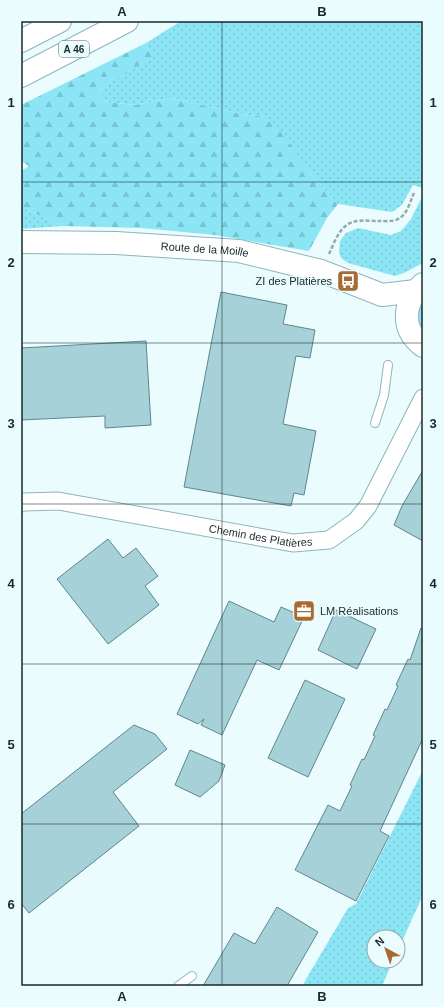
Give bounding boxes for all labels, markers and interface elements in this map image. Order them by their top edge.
text: A [117,4,127,19]
text: B [317,4,327,19]
road number: A 46 [59,41,89,57]
text: 1 [7,95,15,110]
text: 1 [429,95,437,110]
street label: Route de la Moille [160,240,250,259]
text: 2 [7,255,15,270]
text: 2 [429,255,437,270]
bus stop icon: ZI des Platières [335,268,361,294]
place label: ZI des Platières [256,275,332,287]
text: 3 [7,416,15,431]
text: 3 [429,416,437,431]
street label: Chemin des Platières [208,522,313,549]
text: 4 [7,576,15,591]
text: 4 [429,576,437,591]
office icon: LM Réalisations [291,598,317,624]
place label: LM Réalisations [320,605,399,617]
text: 5 [7,737,15,752]
text: 5 [429,737,437,752]
text: 6 [7,897,15,912]
text: 6 [429,897,437,912]
north arrow [366,929,406,969]
text: N [373,934,387,948]
text: A [117,989,127,1004]
text: B [317,989,327,1004]

